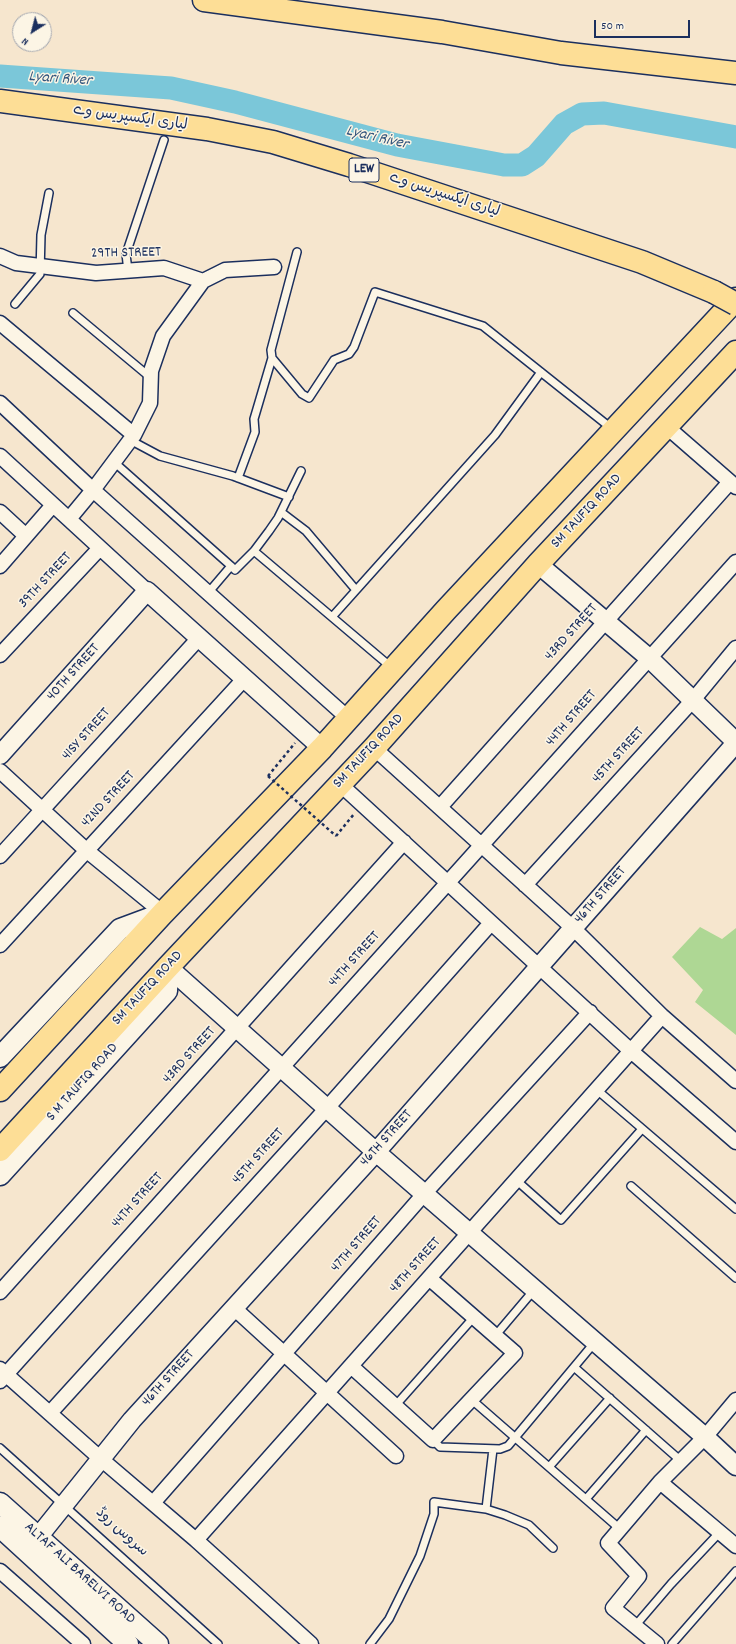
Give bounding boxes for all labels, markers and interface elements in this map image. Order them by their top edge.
north arrow [12,12,52,52]
scale bar [596,12,692,38]
text: 50 m [601,18,624,35]
text: N [19,33,32,49]
water label: Lyari River [28,68,92,92]
street label: لیاری ایکسپریس وے [72,102,188,136]
water label: Lyari River [344,123,410,155]
road number: LEW [349,158,379,182]
street label: لیاری ایکسپریس وے [386,170,502,222]
street label: 29TH STREET [91,244,161,264]
street label: SM TAUFIQ ROAD [548,471,626,553]
street label: 39TH STREET [15,549,77,613]
street label: 43RD STREET [542,601,602,665]
street label: 40TH STREET [44,641,104,705]
street label: 44TH STREET [543,687,601,751]
street label: 41SY STREET [59,705,115,765]
street label: SM TAUFIQ ROAD [330,711,408,793]
street label: 45TH STREET [589,724,649,788]
street label: 42ND STREET [78,768,140,832]
street label: 46TH STREET [571,864,631,928]
street label: 44TH STREET [325,928,385,992]
street label: SM TAUFIQ ROAD [109,948,187,1030]
street label: 43RD STREET [160,1024,220,1088]
street label: S M TAUFIQ ROAD [43,1040,123,1126]
street label: 46TH STREET [357,1107,417,1171]
street label: 45TH STREET [229,1125,289,1189]
street label: 44TH STREET [108,1169,168,1233]
street label: 47TH STREET [328,1213,386,1277]
street label: 48TH STREET [386,1234,446,1298]
street label: 46TH STREET [139,1347,199,1411]
street label: سروس روڈ [91,1504,151,1562]
street label: ALTAF ALI BARELVI ROAD [20,1519,138,1629]

